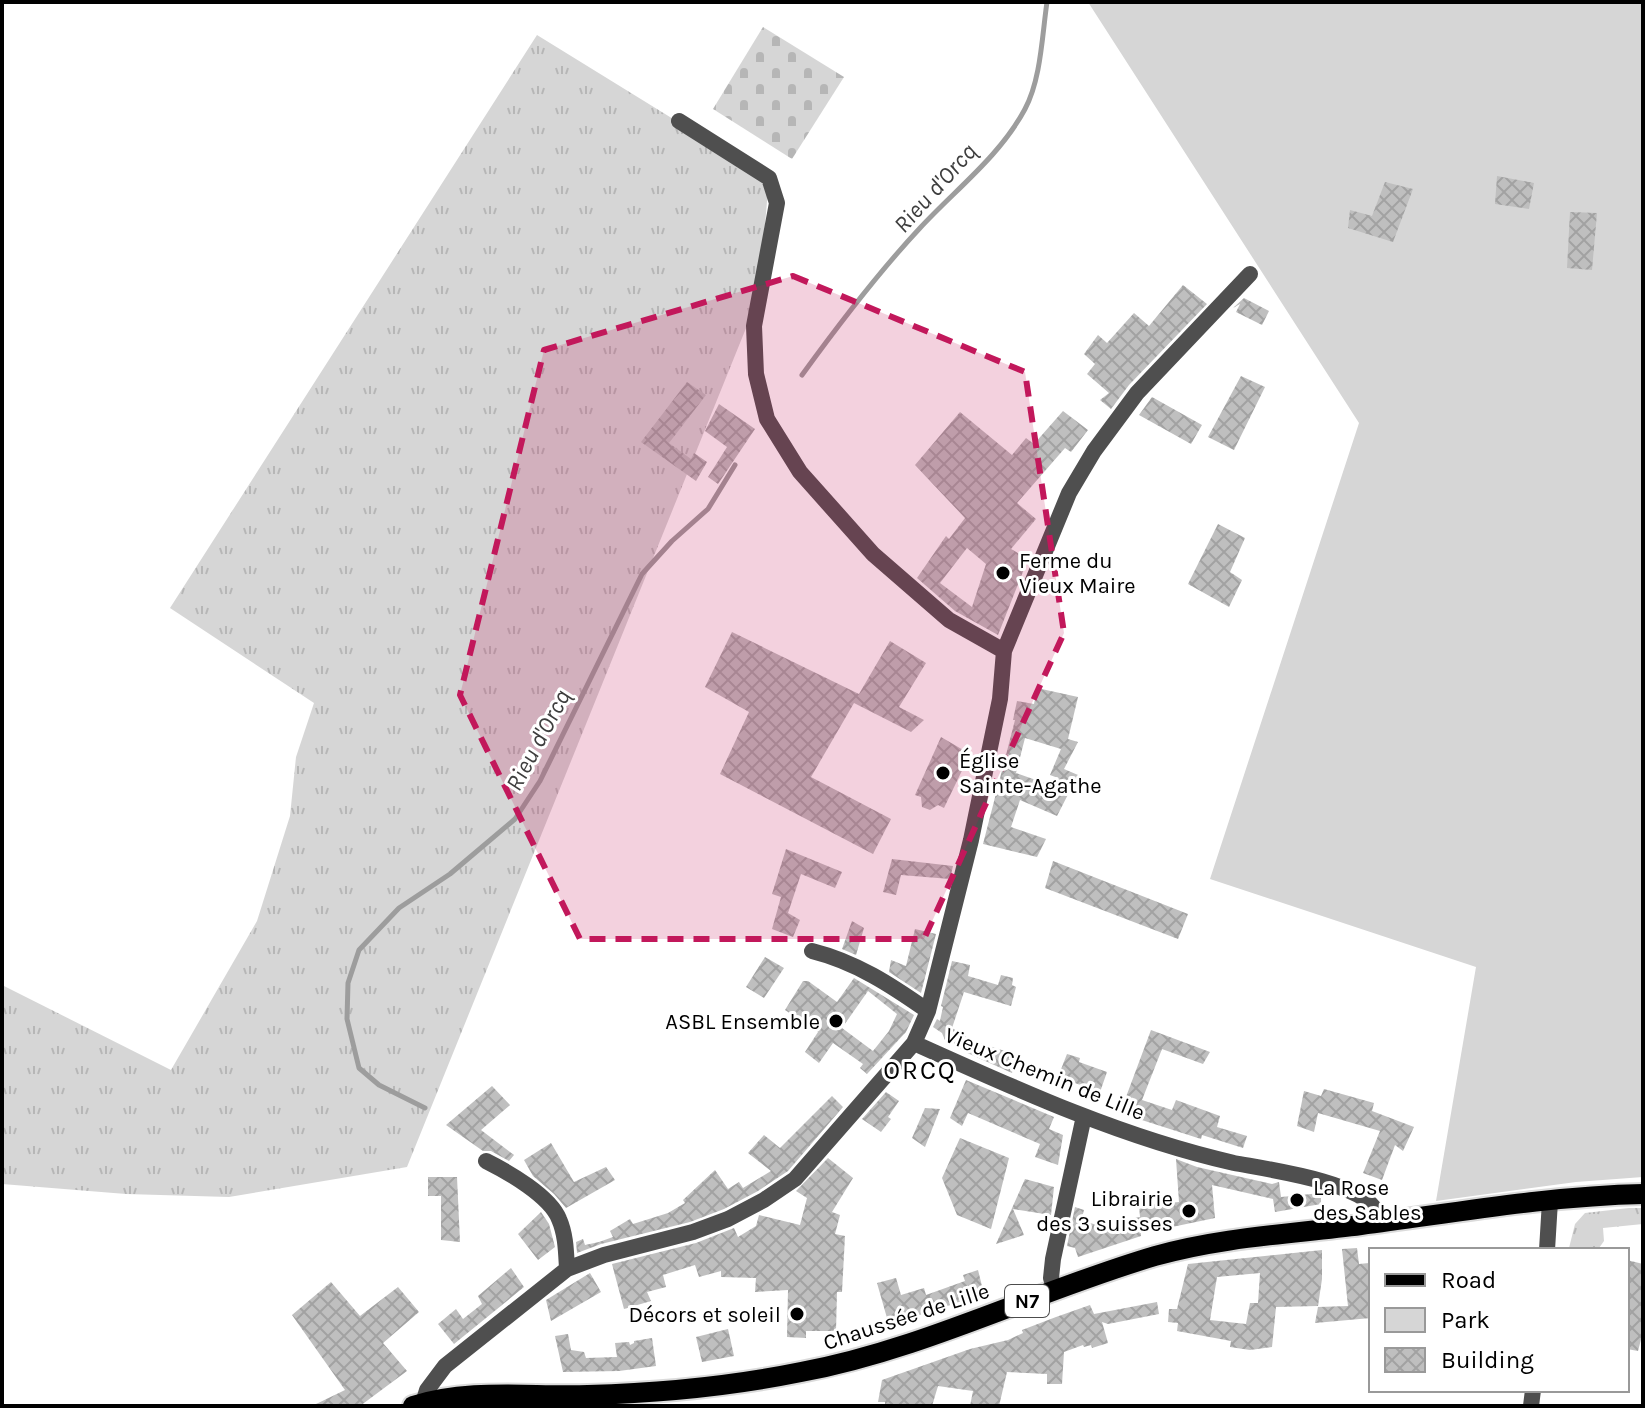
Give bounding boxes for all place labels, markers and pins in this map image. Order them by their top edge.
place label: Ferme du Vieux Maire [1019,548,1136,599]
marker: Ferme du Vieux Maire [994,564,1012,582]
place label: Église Sainte-Agathe [959,747,1101,799]
marker: Église Sainte-Agathe [934,764,952,782]
place label: ASBL Ensemble [665,1009,820,1035]
marker: ASBL Ensemble [827,1012,845,1030]
place label: La Rose des Sables [1313,1175,1422,1226]
place label: Librairie des 3 suisses [1036,1186,1173,1237]
marker: La Rose des Sables [1288,1191,1306,1209]
marker: Librairie des 3 suisses [1180,1202,1198,1220]
place label: Décors et soleil [629,1302,781,1328]
marker: Décors et soleil [788,1305,806,1323]

